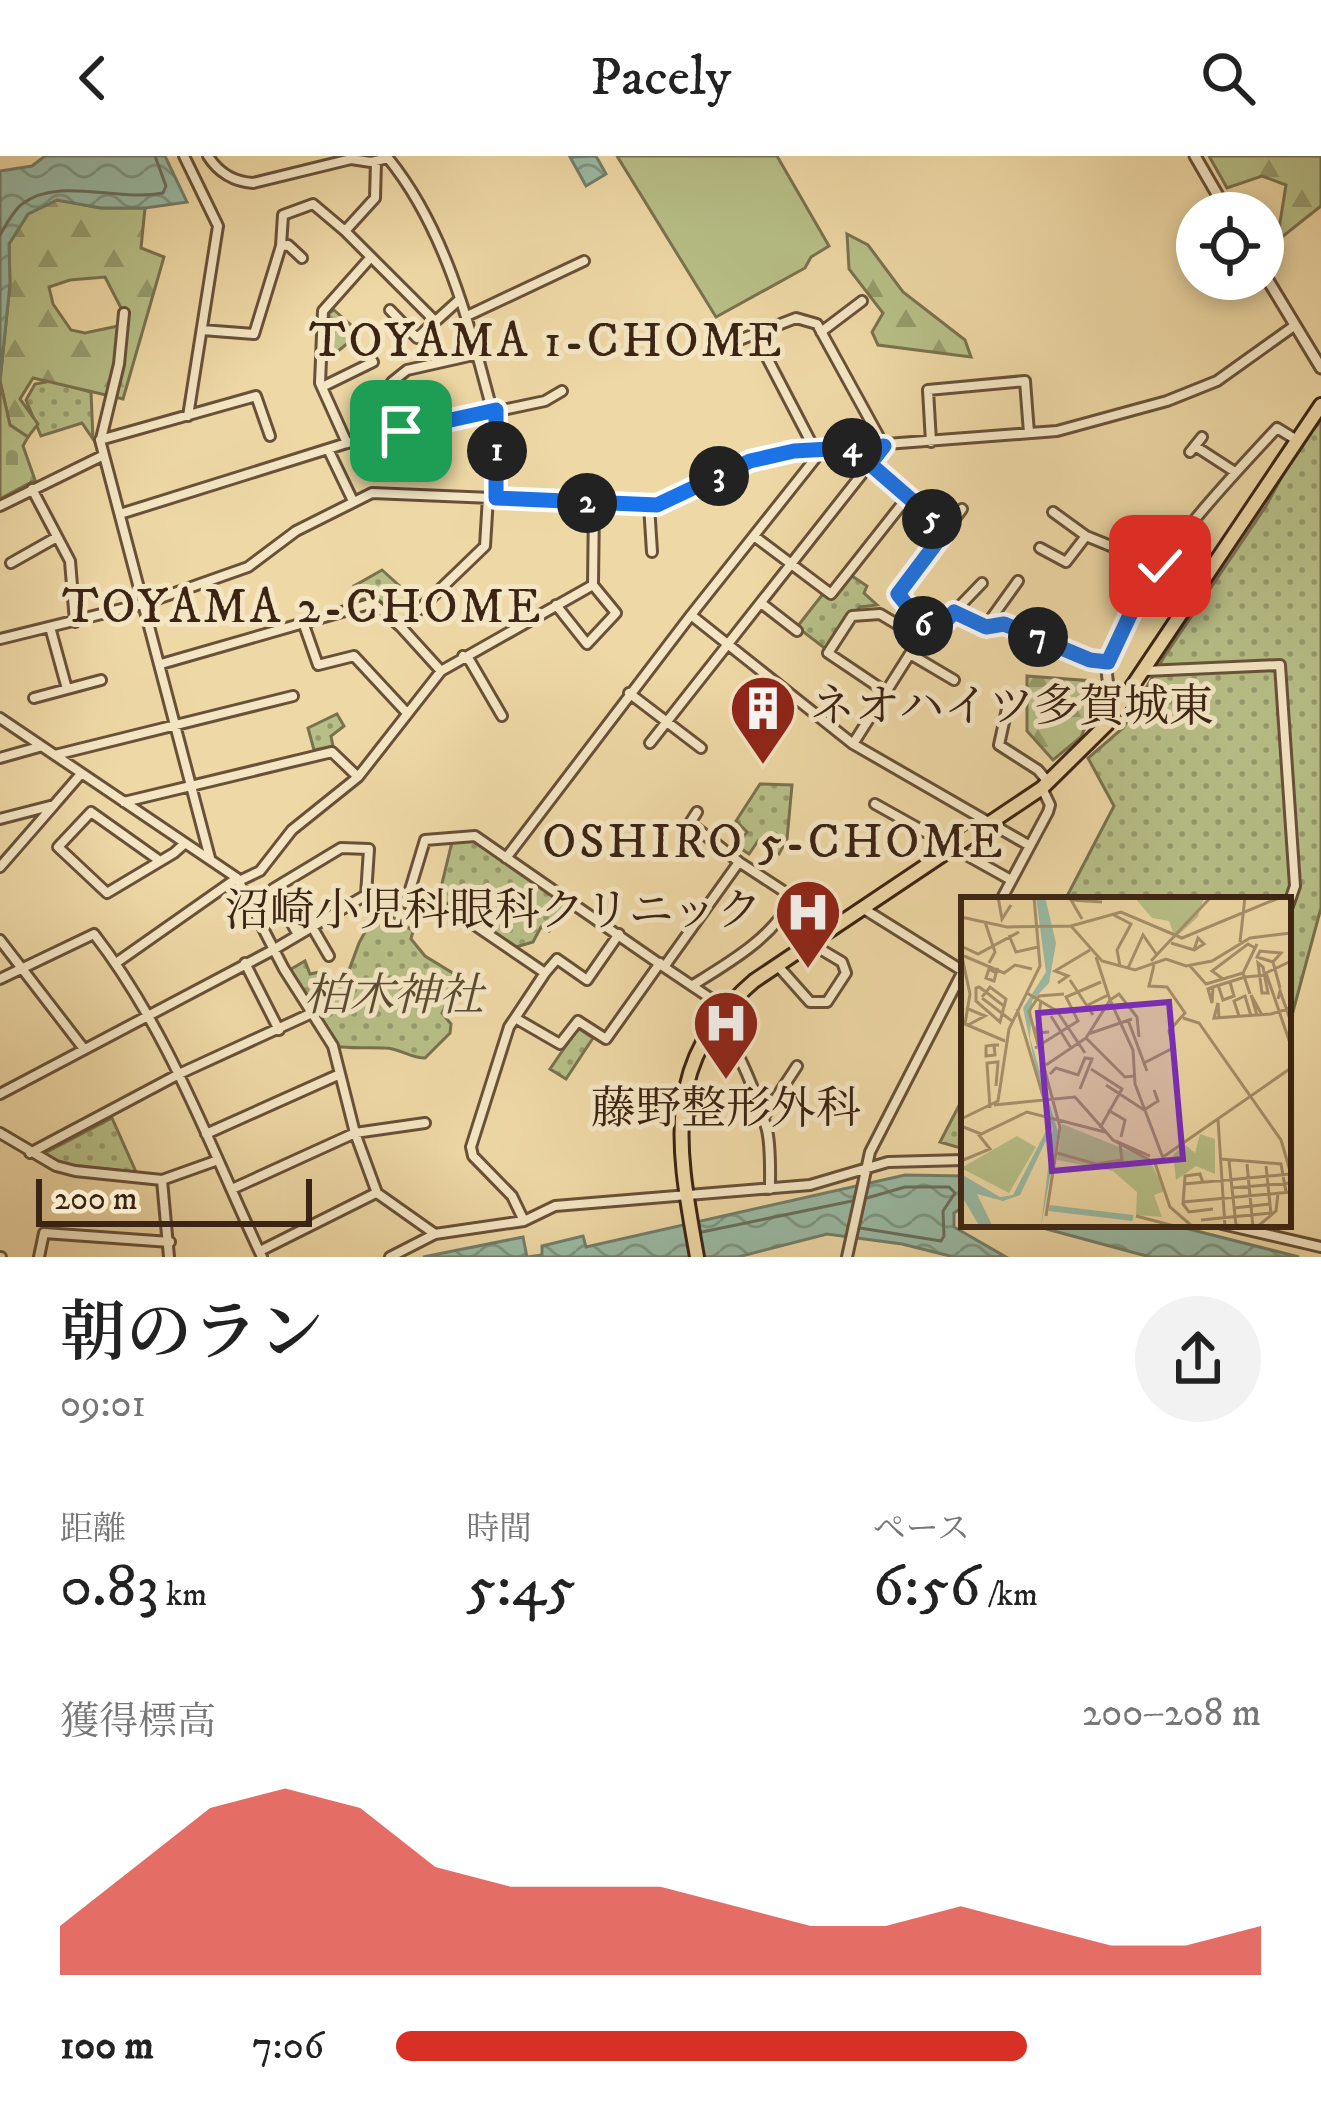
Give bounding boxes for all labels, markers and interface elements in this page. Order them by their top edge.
icon: back [60,45,126,111]
text: Pacely [590,45,731,112]
icon: search [1195,45,1261,111]
map controls [1176,192,1284,300]
button: locate [1176,192,1284,300]
district label: TOYAMA 1-CHOME [309,312,785,372]
pin [350,380,452,482]
icon: arrive [368,398,434,464]
pin: 4 [822,418,882,478]
pin: 1 [467,421,527,481]
text: 4 [843,427,862,468]
text: 1 [491,430,503,471]
pin: 3 [689,446,749,506]
text: 3 [713,455,725,496]
pin: 2 [557,473,617,533]
text: 2 [579,482,595,523]
pin: 5 [902,489,962,549]
text: 5 [924,498,940,539]
pin [1109,515,1211,617]
icon: check [1127,533,1193,599]
district label: TOYAMA 2-CHOME [62,578,544,638]
pin: 6 [893,596,953,656]
text: 6 [914,605,932,646]
pin: 7 [1008,607,1068,667]
text: 7 [1029,616,1047,657]
building icon: ネオハイツ多賀城東 [728,673,798,767]
place label: ネオハイツ多賀城東 [810,680,1214,736]
district label: OSHIRO 5-CHOME [542,813,1006,873]
hospital icon: 沼崎小児科眼科クリニック [773,877,843,971]
place label: 沼崎小児科眼科クリニック [225,884,762,940]
inset map [961,897,1291,1227]
park label: 柏木神社 [304,969,487,1025]
hospital icon: 藤野整形外科 [691,988,761,1082]
place label: 藤野整形外科 [591,1082,861,1138]
scale bar [36,1173,312,1226]
text: 200 m [54,1179,138,1220]
text: 朝のラン [60,1294,324,1376]
button: share [1135,1296,1261,1422]
text: 09:01 [60,1380,146,1429]
text: 距離 [60,1509,126,1550]
text: 時間 [466,1509,532,1550]
text: ペース [873,1509,970,1550]
text: 0.83 [60,1550,159,1625]
text: 5:45 [466,1550,576,1625]
text: 6:56 [873,1550,981,1625]
text: km [159,1575,207,1616]
text: /km [981,1575,1038,1616]
text: 200–208 m [1082,1689,1261,1738]
text: 獲得標高 [60,1698,216,1747]
text: 100 m [60,2022,154,2071]
text: 7:06 [252,2022,324,2071]

